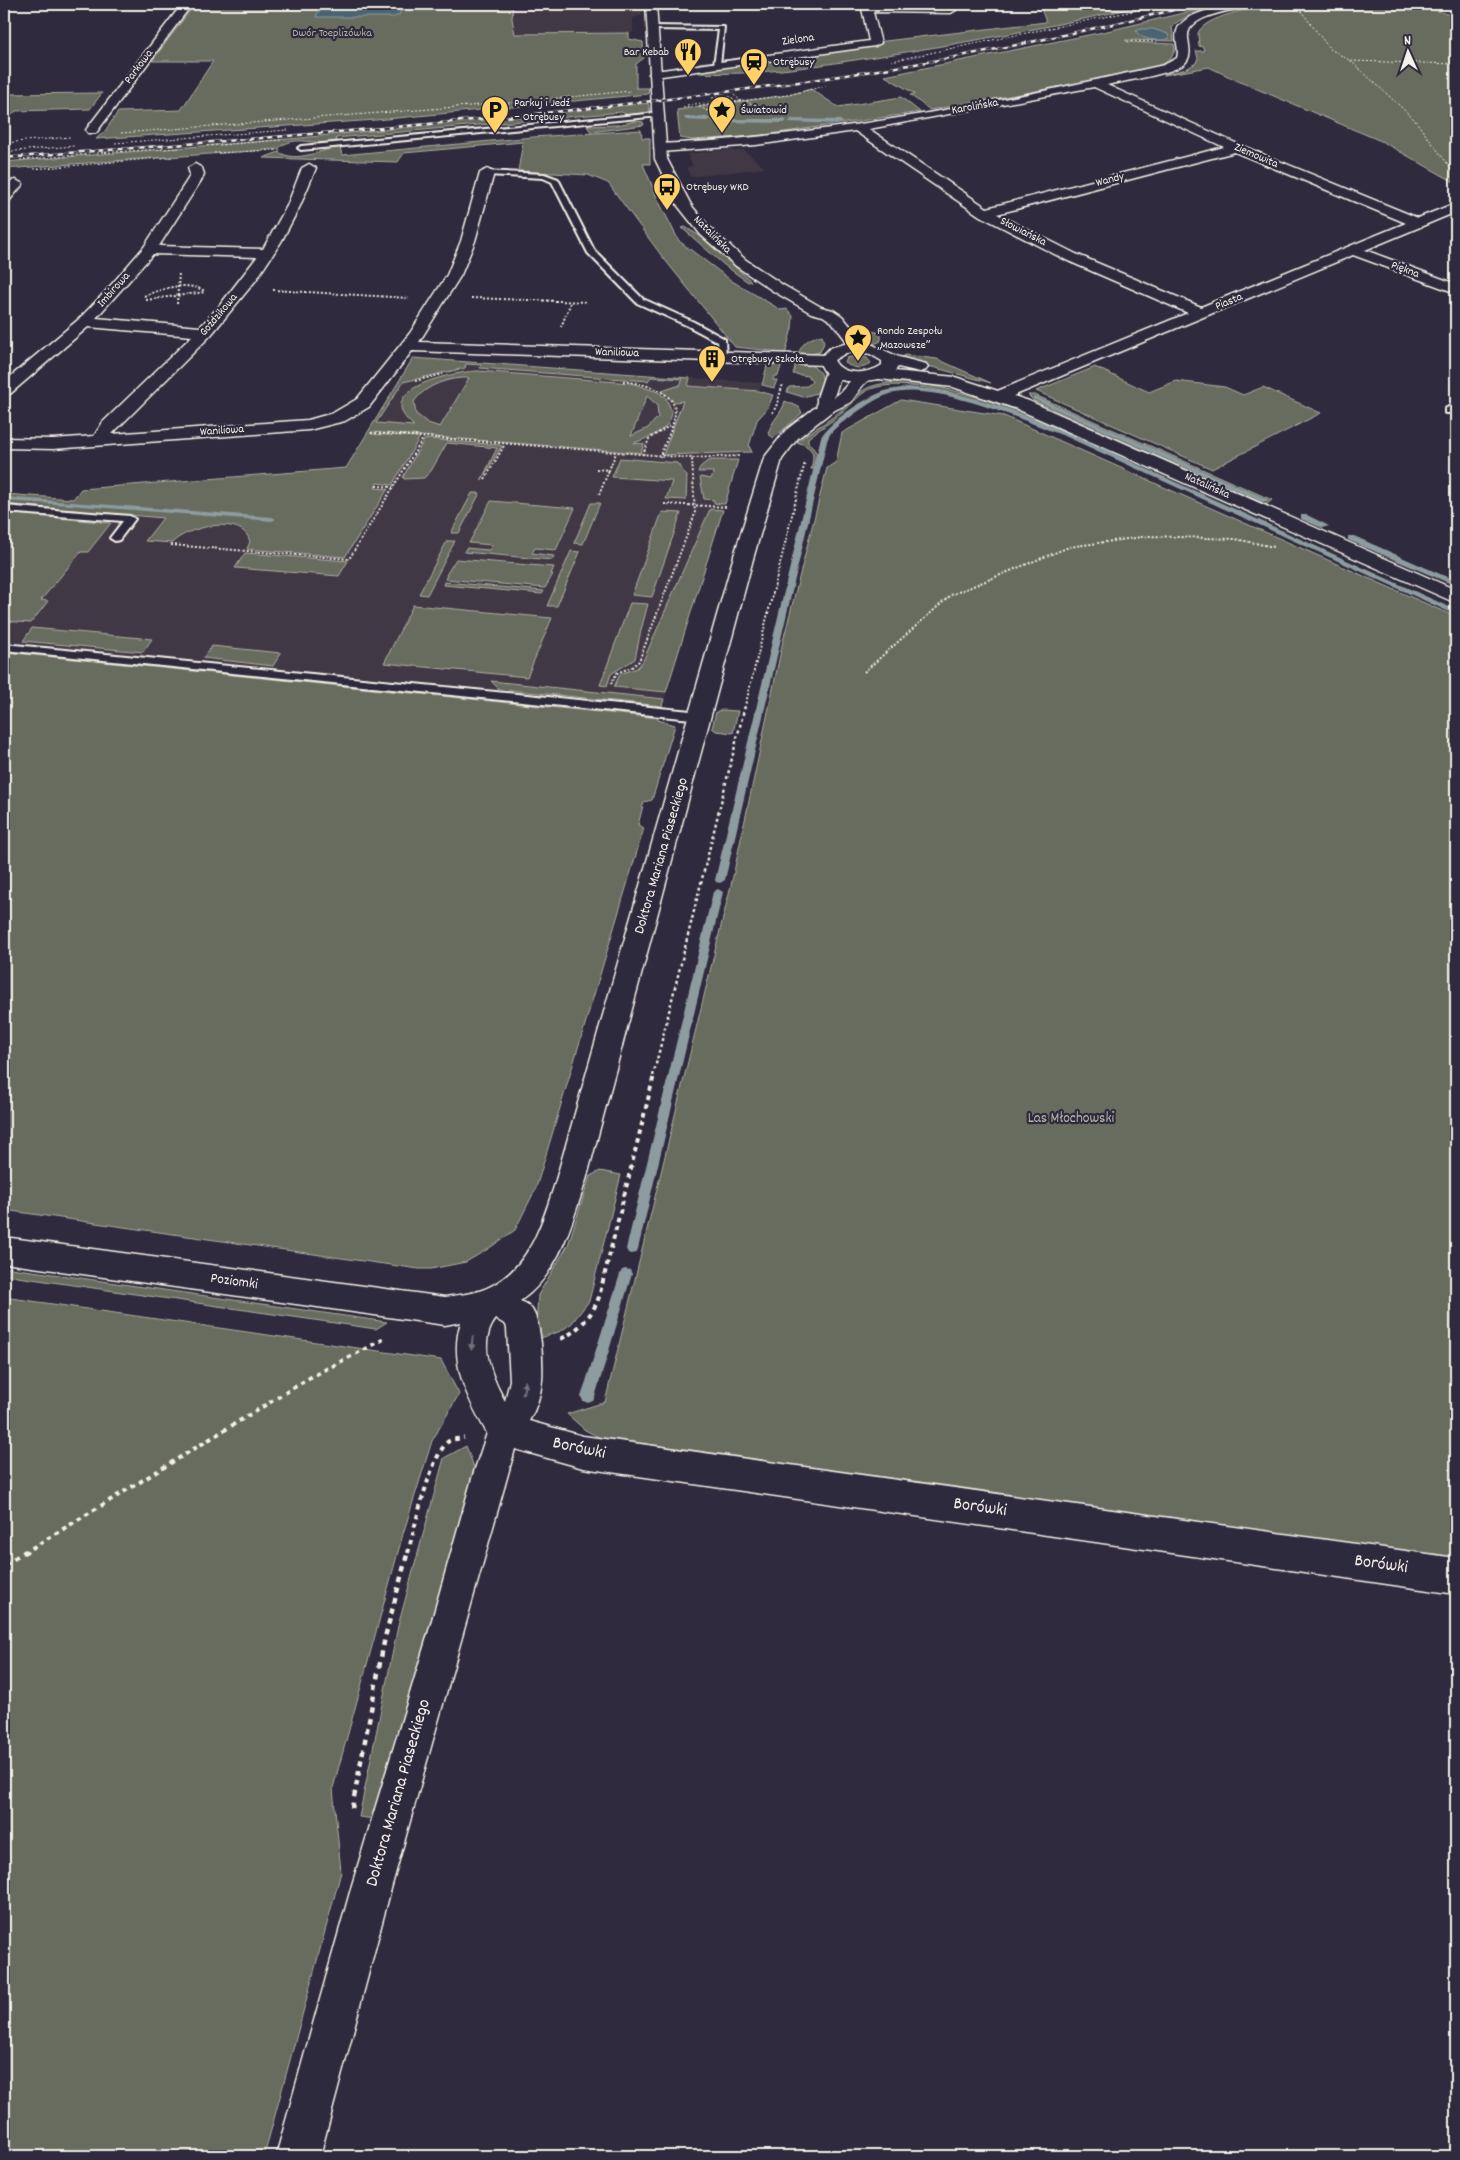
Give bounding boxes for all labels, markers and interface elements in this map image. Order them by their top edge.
park label: Dwór Toeplizówka [292,25,372,42]
north arrow [1382,28,1432,78]
street label: Zielona [781,29,815,51]
text: N [1403,31,1411,51]
restaurant icon: Bar Kebab [673,37,703,76]
place label: Bar Kebab [624,44,669,61]
street label: Parkowa [120,46,158,88]
station icon: Otrębusy [739,47,769,86]
place label: Otrębusy [773,54,815,71]
street label: Karolińska [950,94,1000,119]
parking icon: Parkuj i Jedź – Otrębusy [480,95,510,134]
place label: Parkuj i Jedź – Otrębusy [514,95,571,126]
place icon: Światowid [707,95,737,134]
place label: Światowid [741,102,787,119]
street label: Ziemowita [1231,139,1281,173]
street label: Wandy [1094,168,1127,192]
bus stop icon: Otrębusy WKD [652,172,682,211]
place label: Otrębusy WKD [686,179,749,196]
street label: Natalińska [689,212,735,258]
street label: Słowiańska [997,213,1050,251]
street label: Piękna [1388,257,1422,283]
street label: Imbirowa [93,268,135,311]
street label: Piasta [1213,288,1246,315]
street label: Goździkowa [196,290,242,340]
place icon: Rondo Zespołu „Mazowsze” [843,323,873,362]
place label: Rondo Zespołu „Mazowsze” [877,323,942,354]
street label: Waniliowa [595,344,640,362]
building icon: Otrębusy Szkoła [697,344,727,383]
place label: Otrębusy Szkoła [731,351,804,368]
street label: Waniliowa [199,421,245,441]
street label: Natalińska [1182,469,1233,504]
street label: Doktora Mariana Piaseckiego [629,775,695,937]
park label: Las Młochowski [1028,1108,1115,1130]
street label: Poziomki [209,1268,259,1296]
one-way arrow [468,1336,476,1352]
one-way arrow [521,1380,529,1396]
street label: Borówki [550,1431,608,1467]
street label: Borówki [952,1492,1008,1524]
street label: Borówki [1353,1549,1409,1581]
street label: Doktora Mariana Piaseckiego [360,1696,438,1890]

